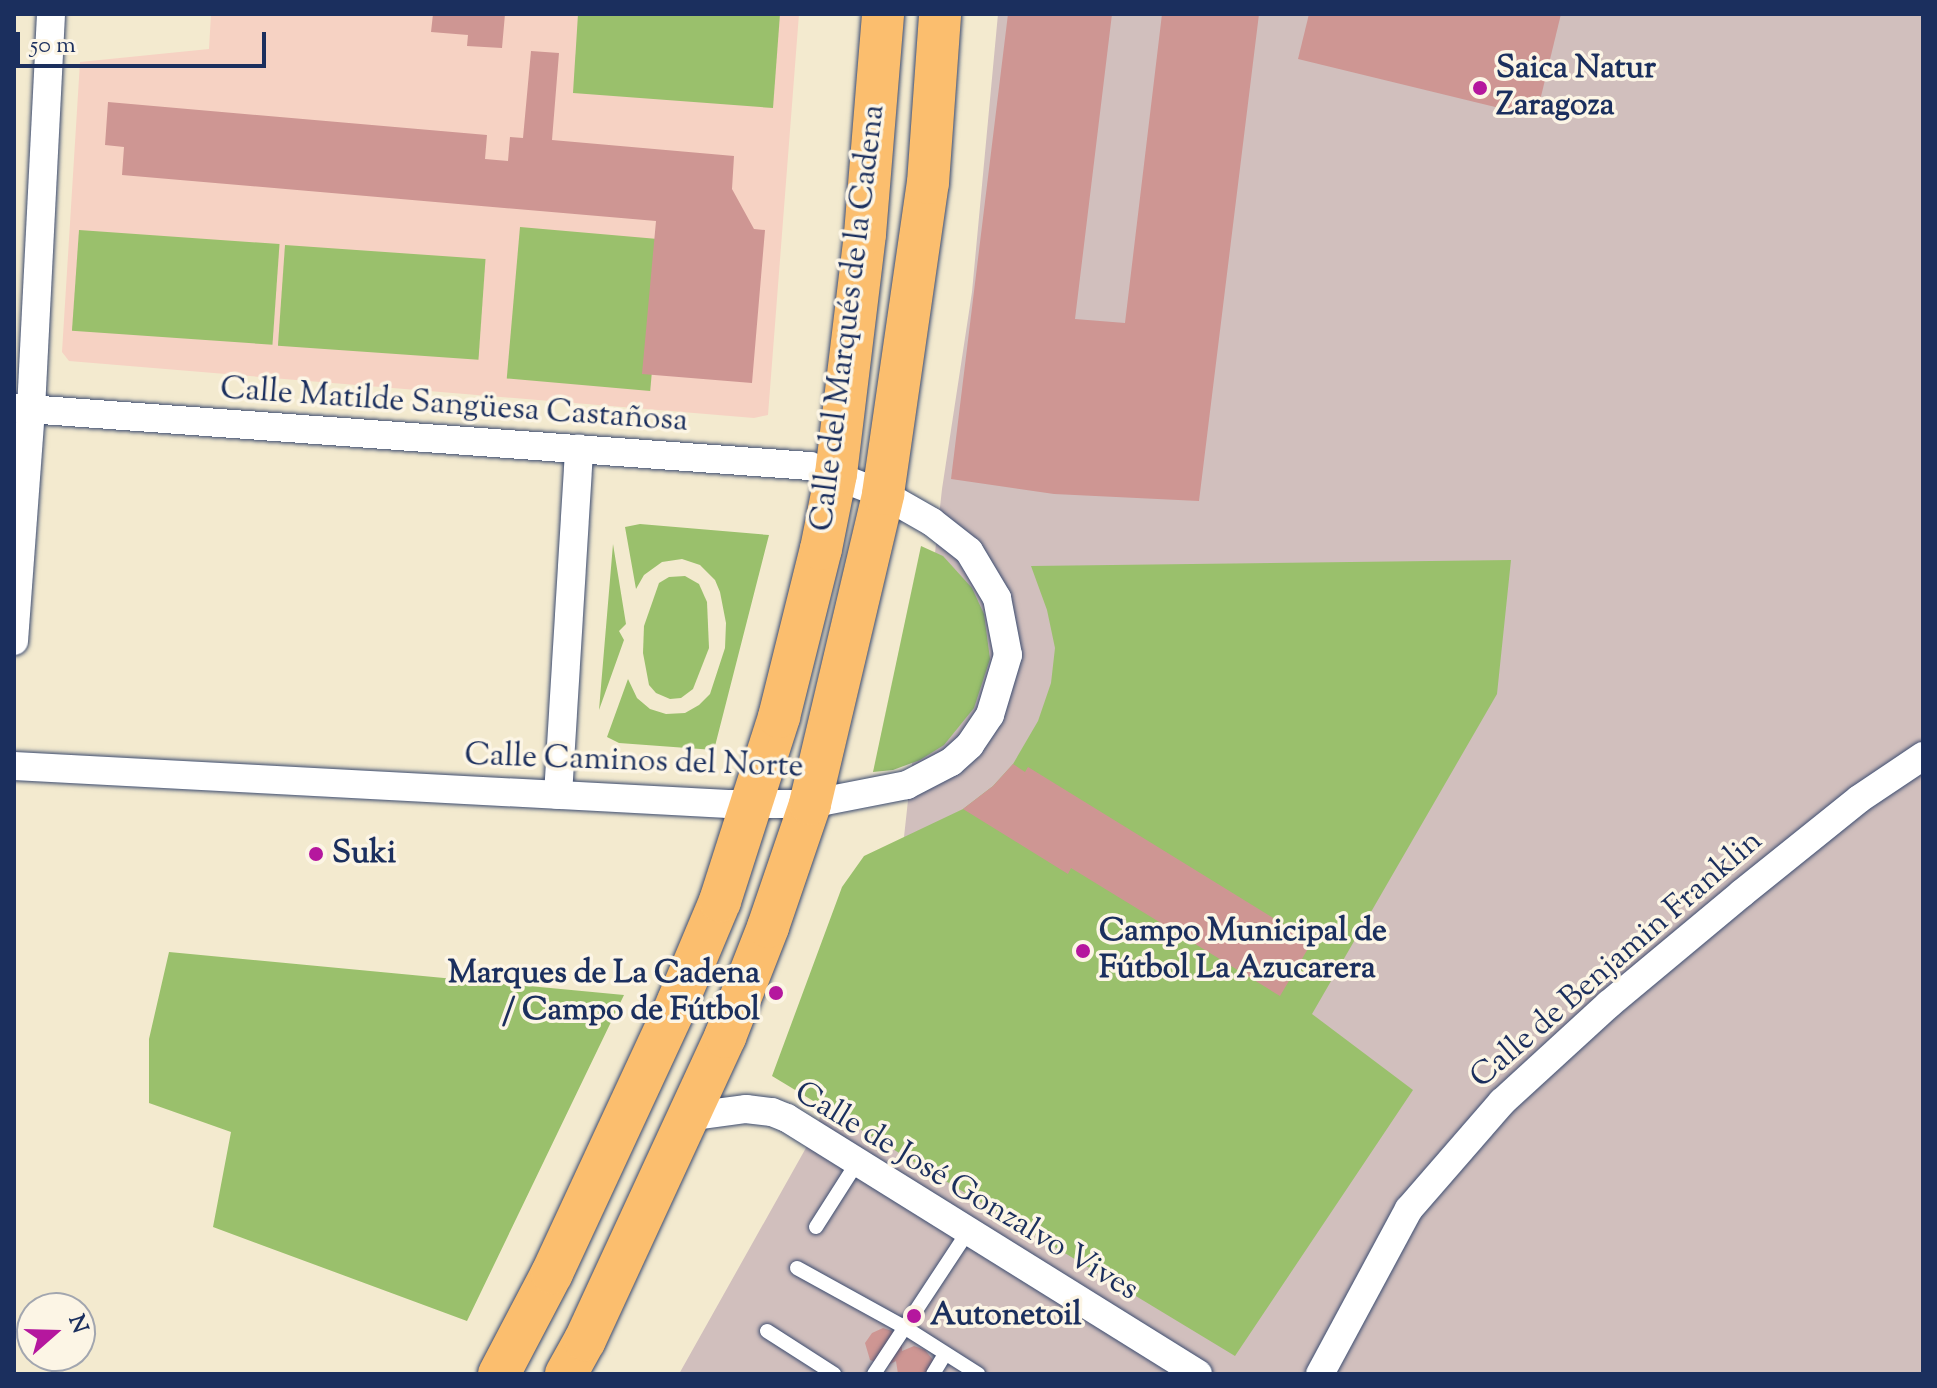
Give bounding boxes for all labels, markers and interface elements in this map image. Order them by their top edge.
scale bar [20,16,270,66]
text: 50 m [30,29,76,63]
place label: Saica Natur Zaragoza [1496,51,1656,126]
marker: Saica Natur Zaragoza [1471,79,1489,97]
street label: Calle del Marqués de la Cadena [804,102,894,534]
street label: Calle Matilde Sangüesa Castañosa [219,371,689,441]
street label: Calle Caminos del Norte [464,737,804,787]
street label: Calle de Benjamin Franklin [1463,823,1771,1097]
place label: Suki [332,835,396,873]
marker: Suki [307,845,325,863]
place label: Campo Municipal de Fútbol La Azucarera [1099,914,1387,989]
marker: Campo Municipal de Fútbol La Azucarera [1074,942,1092,960]
place label: Marques de La Cadena / Campo de Fútbol [448,956,760,1031]
marker: Marques de La Cadena / Campo de Fútbol [767,984,785,1002]
street label: Calle de José Gonzalvo Vives [787,1074,1145,1310]
north arrow [16,1292,96,1372]
place label: Autonetoil [930,1297,1082,1335]
marker: Autonetoil [905,1307,923,1325]
text: N [59,1311,95,1338]

